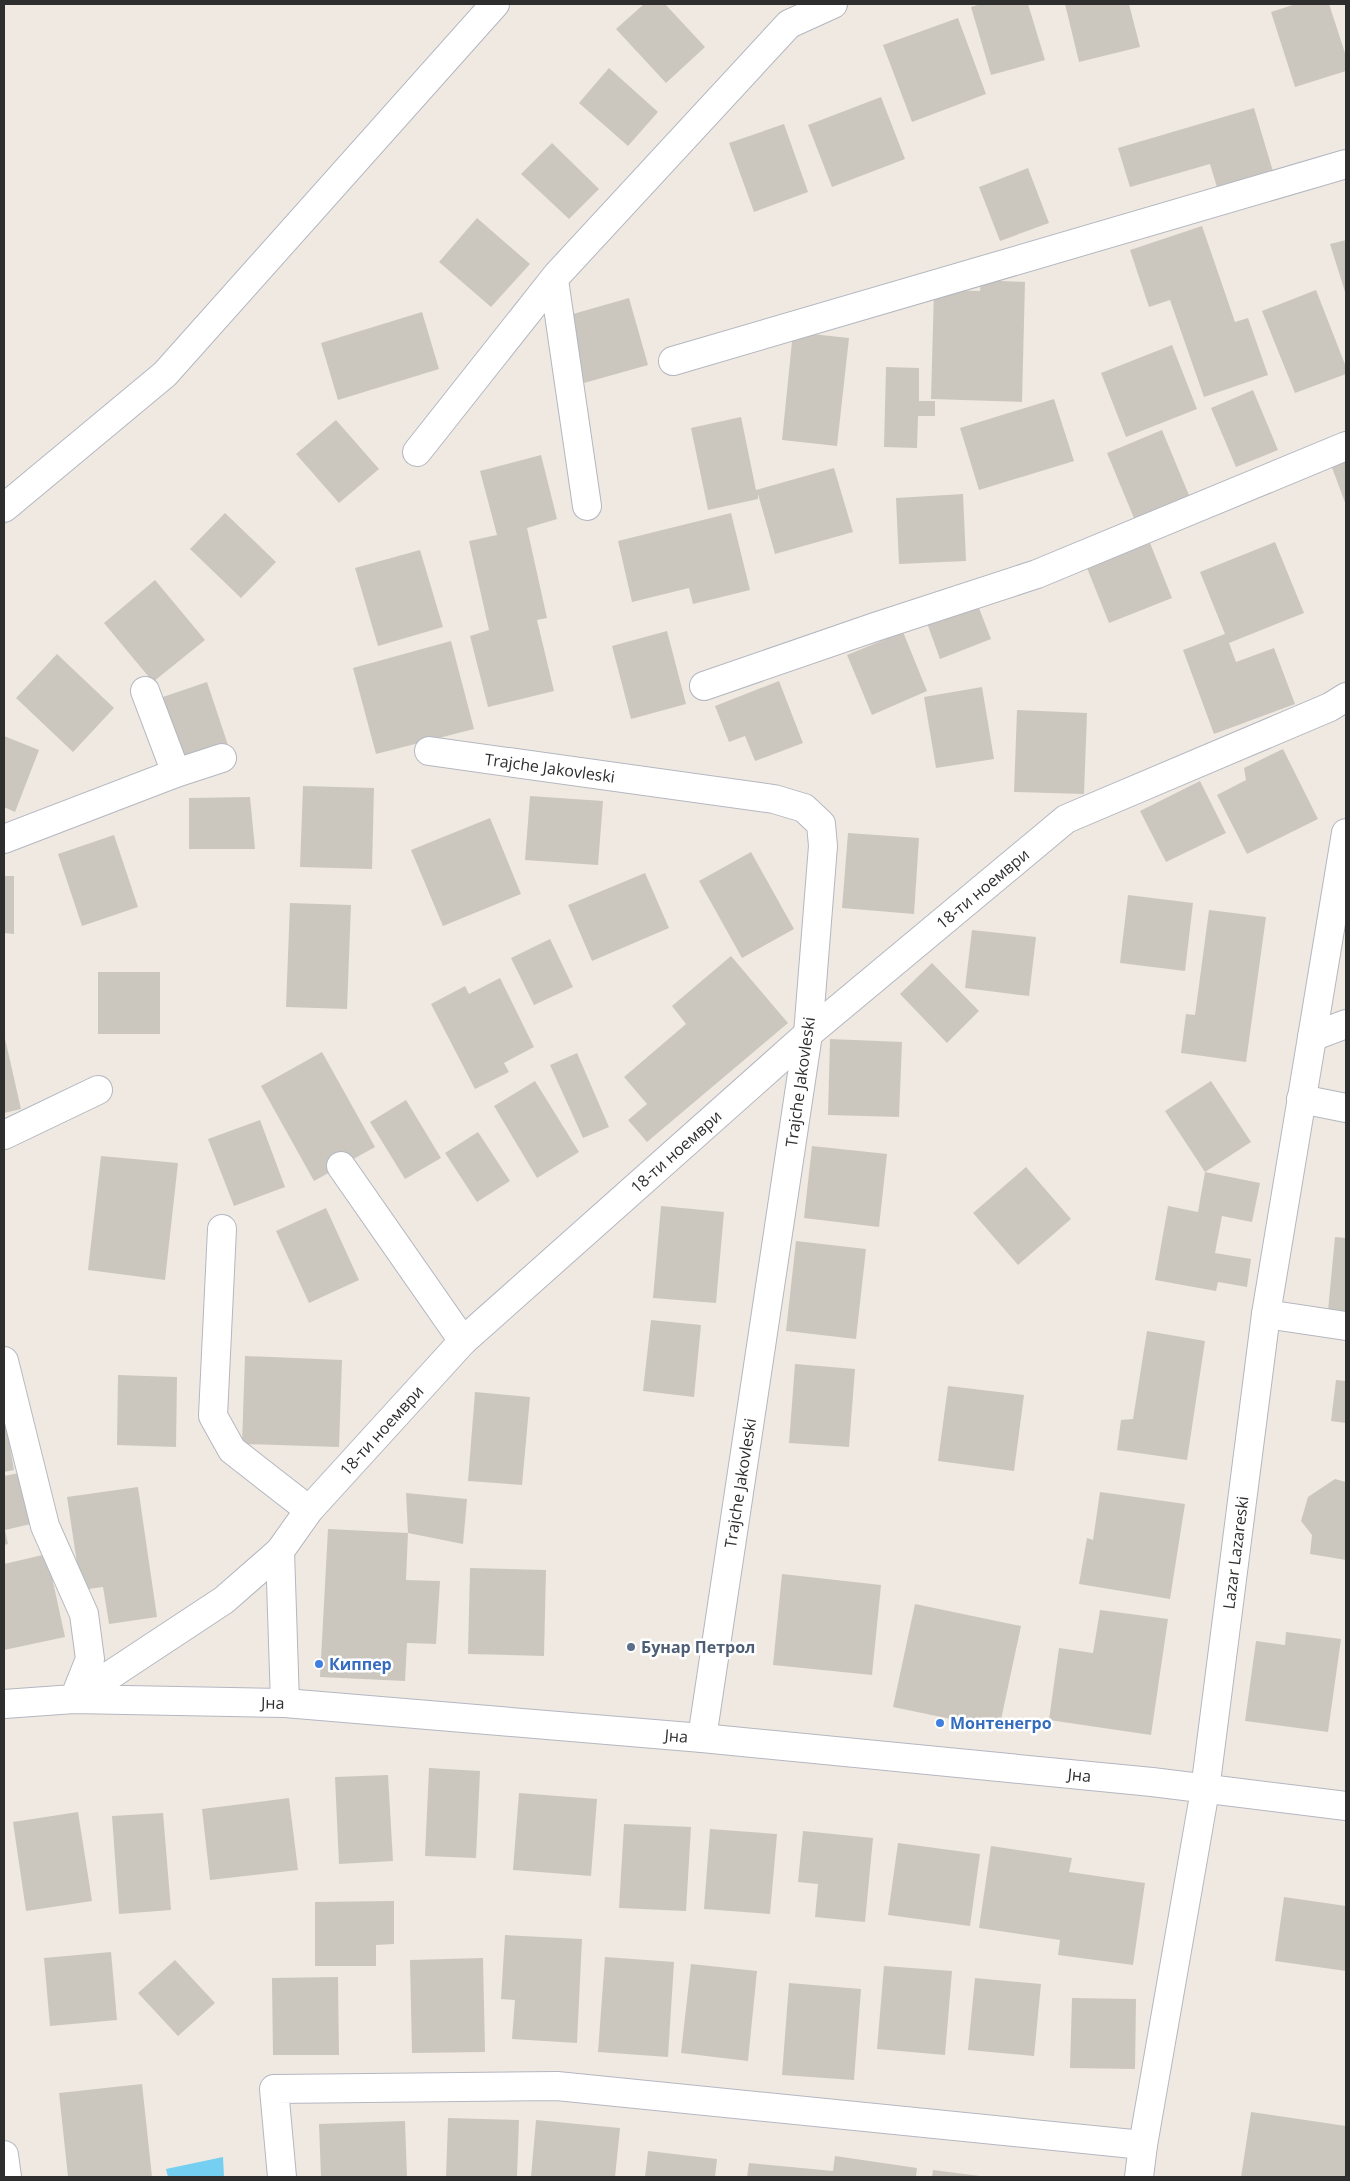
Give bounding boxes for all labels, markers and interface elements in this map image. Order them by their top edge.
street label: Trajche Jakovleski [483,748,616,788]
street label: 18-ти ноември [931,843,1034,934]
street label: Trajche Jakovleski [780,1016,820,1148]
street label: 18-ти ноември [626,1105,726,1198]
street label: 18-ти ноември [335,1381,428,1480]
street label: Trajche Jakovleski [719,1416,761,1550]
street label: Lazar Lazareski [1217,1495,1254,1610]
place label: Бунар Петрол [641,1636,755,1658]
marker: Бунар Петрол [625,1641,637,1653]
place label: Киппер [329,1653,392,1675]
marker: Киппер [313,1658,325,1670]
street label: Јна [259,1692,285,1714]
place label: Монтенегро [950,1712,1052,1734]
marker: Монтенегро [934,1717,946,1729]
street label: Јна [662,1724,689,1748]
street label: Јна [1065,1763,1092,1787]

